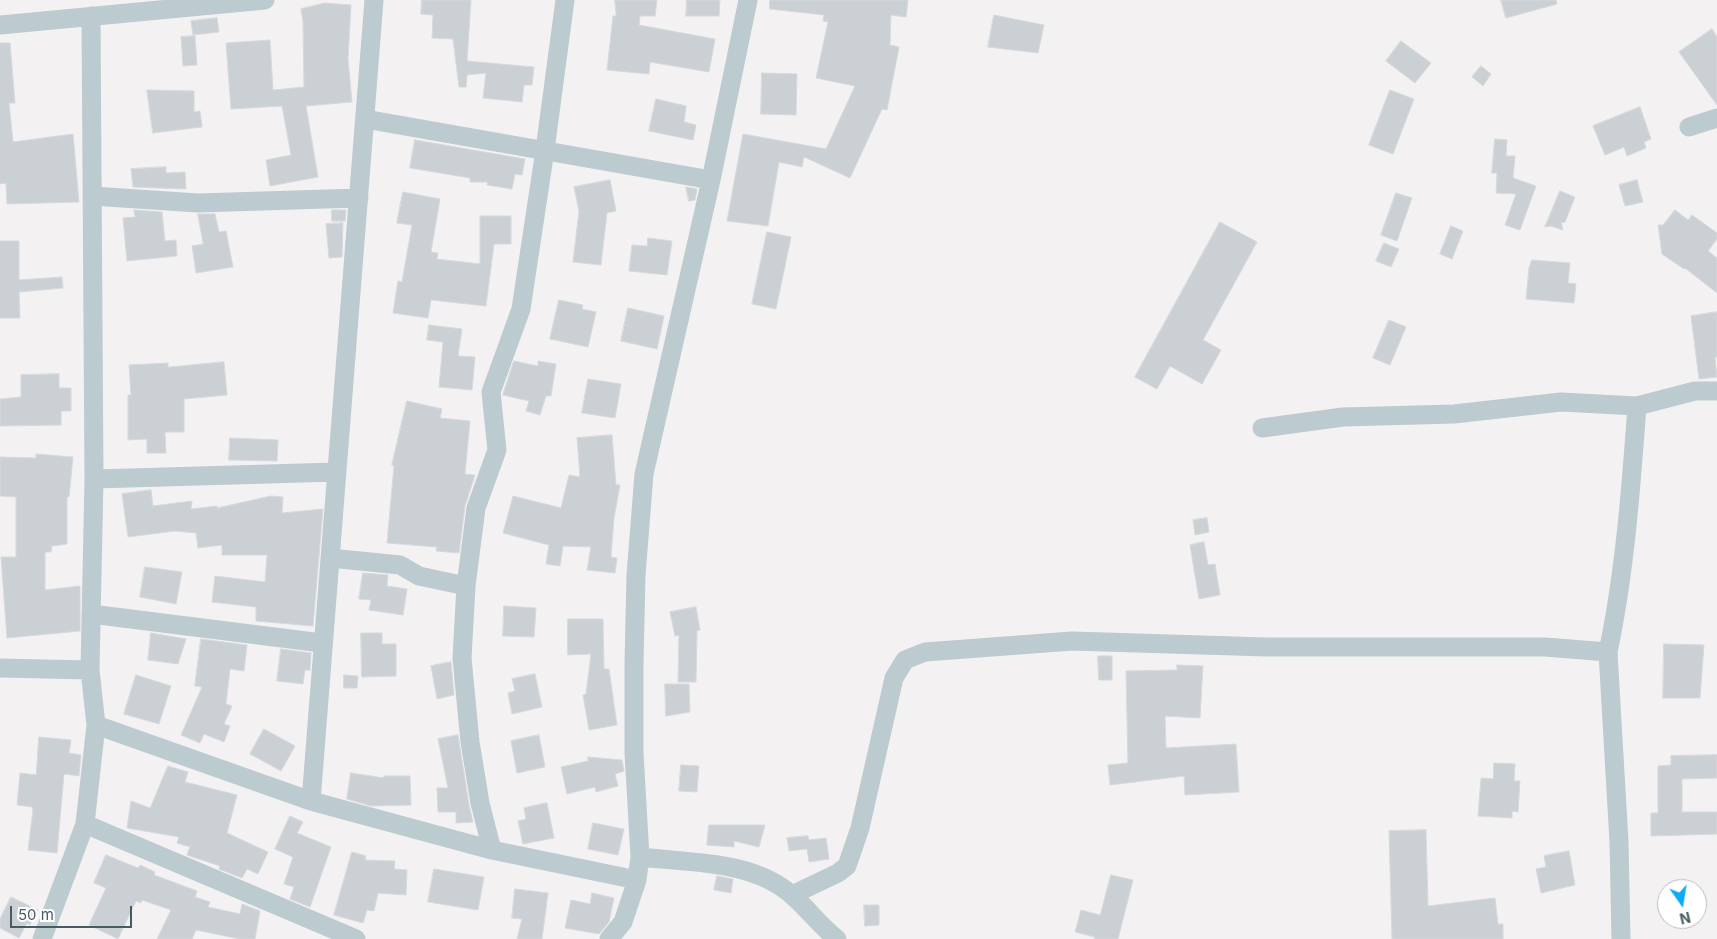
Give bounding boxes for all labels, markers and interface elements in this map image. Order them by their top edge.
north arrow [1657,879,1707,929]
scale bar [12,896,135,928]
text: 50 m [18,905,54,924]
text: N [1678,909,1692,928]

